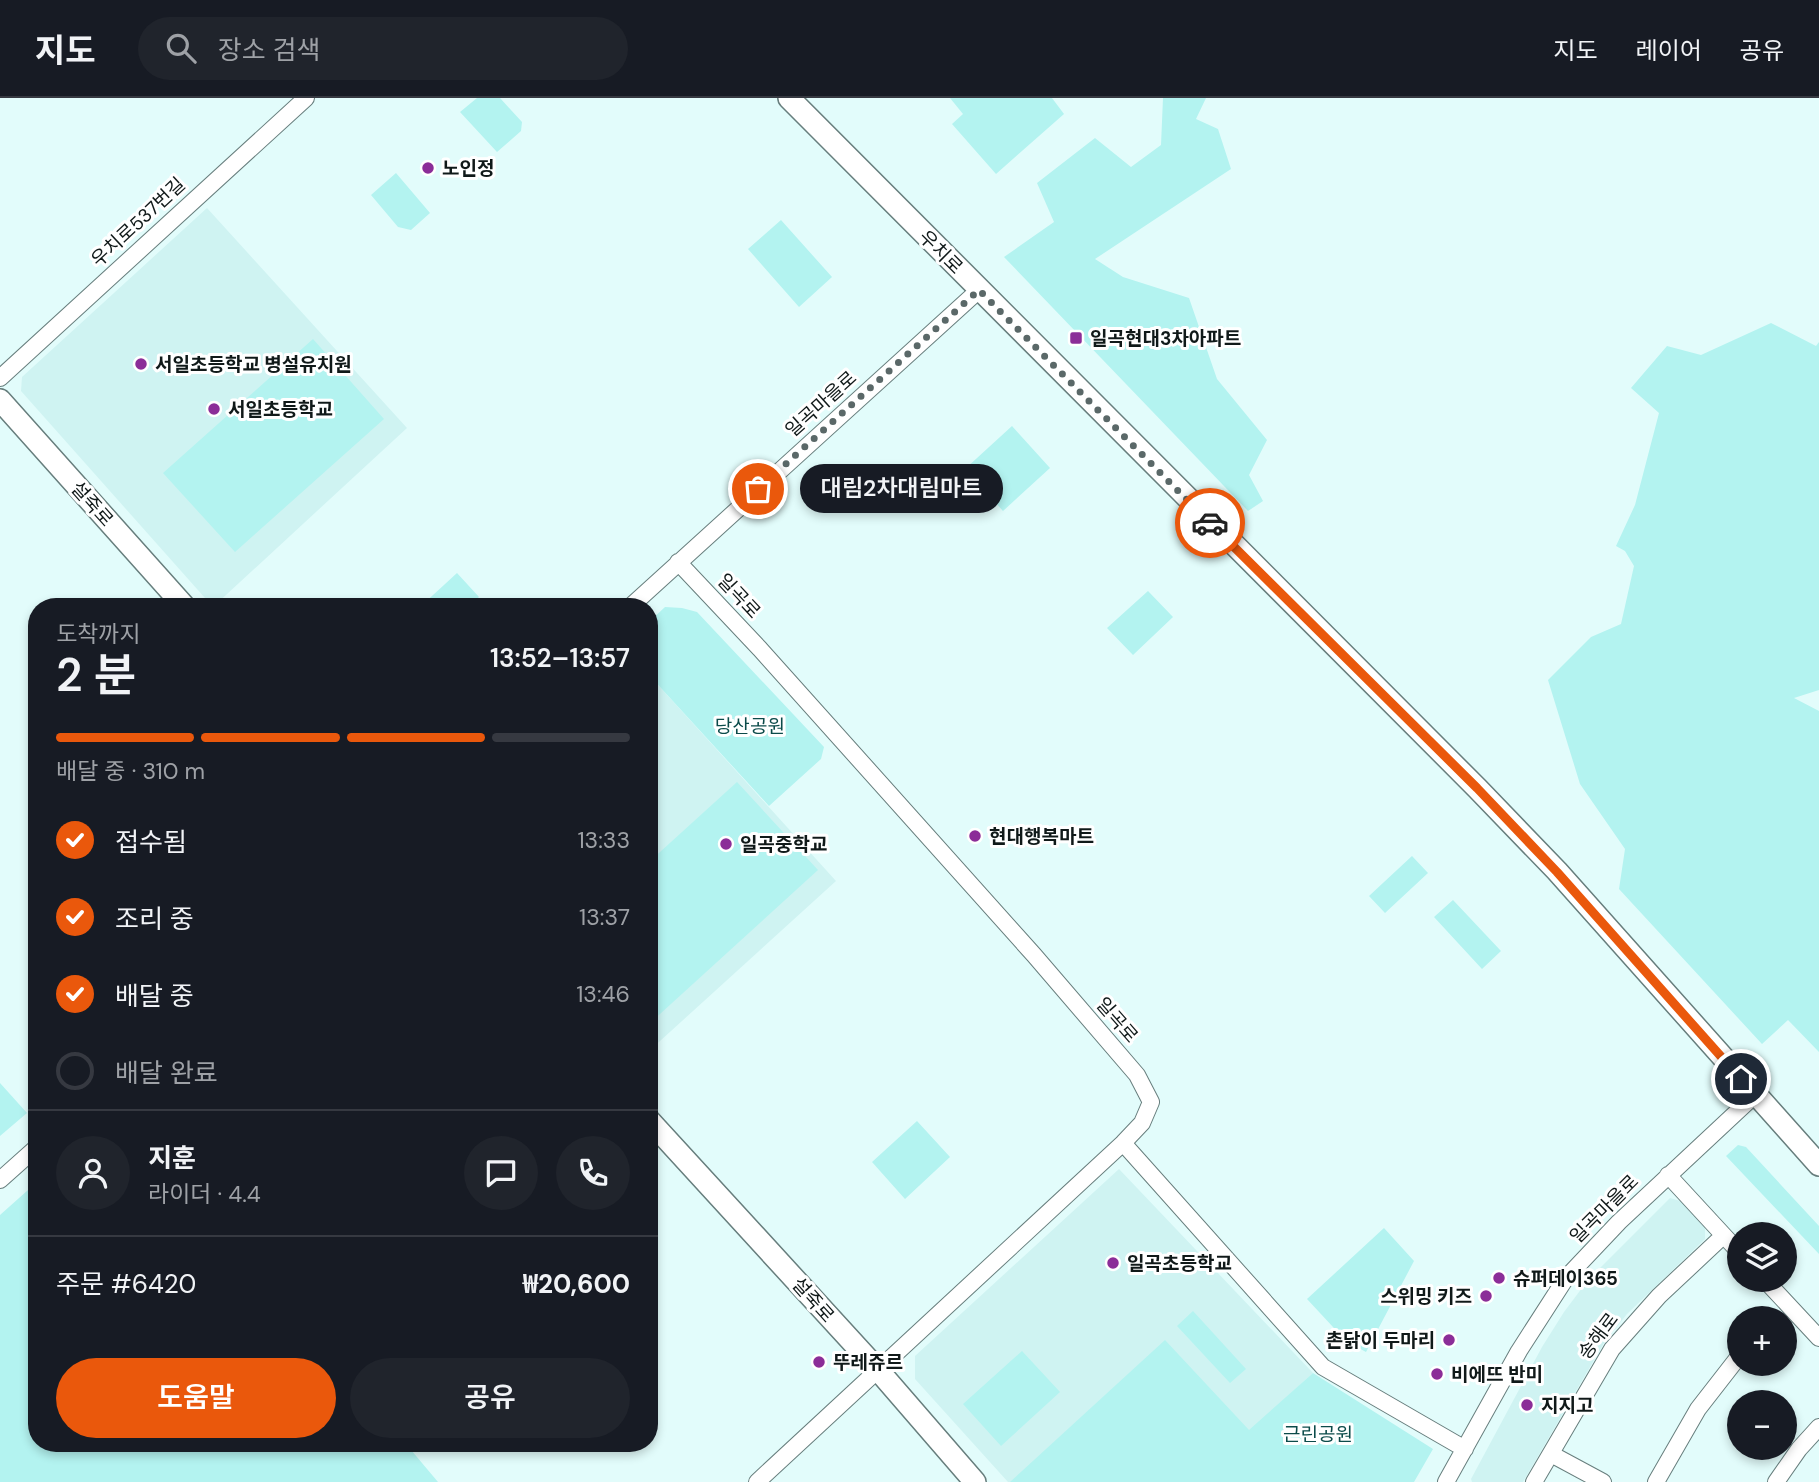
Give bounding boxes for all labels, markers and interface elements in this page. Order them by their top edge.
search box [138,17,628,80]
text: 지도 [35,29,96,72]
icon: search [162,29,200,67]
text: 장소 검색 [218,33,320,67]
text: 지도 [1553,35,1598,66]
text: 레이어 [1636,35,1702,66]
text: 공유 [1740,35,1784,66]
place label: 노인정 [442,156,494,181]
marker: 노인정 [420,160,436,176]
street label: 우치로537번길 [86,172,190,272]
street label: 우치로 [914,225,968,279]
place label: 일곡현대3차아파트 [1090,326,1241,351]
marker: 일곡현대3차아파트 [1068,330,1084,346]
place label: 서일초등학교 병설유치원 [155,352,352,377]
marker: 서일초등학교 병설유치원 [133,356,149,372]
street label: 일곡마을로 [780,365,862,443]
place label: 서일초등학교 [228,397,333,422]
marker: 서일초등학교 [206,401,222,417]
pin [728,459,788,519]
callout: 대림2차대림마트 [800,464,1003,514]
icon: bag [739,470,777,508]
text: 대림2차대림마트 [821,473,982,503]
street label: 설죽로 [65,476,119,532]
courier [1175,488,1245,558]
icon: car [1191,504,1229,542]
street label: 일곡로 [712,568,766,624]
text: 도착까지 [56,619,141,649]
text: 13:52–13:57 [490,641,630,675]
text: 2 분 [56,645,136,705]
park label: 당산공원 [715,714,785,739]
text: 배달 중 · 310 m [56,756,205,786]
icon: check [56,821,94,859]
place label: 현대행복마트 [989,824,1094,849]
text: 접수됨 [115,825,187,859]
text: 13:33 [577,825,630,855]
marker: 현대행복마트 [967,828,983,844]
place label: 일곡중학교 [740,832,827,857]
marker: 일곡중학교 [718,836,734,852]
icon: check [56,898,94,936]
text: 조리 중 [115,902,194,936]
text: 13:37 [579,902,630,932]
icon: check [56,975,94,1013]
text: 배달 중 [115,979,194,1013]
text: 13:46 [576,979,630,1009]
street label: 일곡로 [1090,992,1144,1048]
pin [1711,1049,1771,1109]
text: 배달 완료 [115,1056,218,1090]
icon: home [1722,1060,1760,1098]
button: person [56,1136,130,1210]
button: chat [464,1136,538,1210]
button: phone [556,1136,630,1210]
text: 지훈 [148,1141,196,1175]
street label: 일곡마을로 [1564,1169,1644,1249]
text: 라이더 · 4.4 [148,1179,261,1209]
map controls [1727,1222,1797,1460]
button: layers [1727,1222,1797,1292]
place label: 일곡초등학교 [1127,1251,1232,1276]
marker: 일곡초등학교 [1105,1255,1121,1271]
place label: 슈퍼데이365 [1513,1266,1618,1291]
text: 주문 #6420 [56,1267,196,1301]
text: ₩20,600 [523,1267,630,1301]
marker: 슈퍼데이365 [1491,1270,1507,1286]
street label: 설죽로 [786,1272,840,1328]
place label: 스위밍 키즈 [1380,1284,1472,1309]
marker: 스위밍 키즈 [1478,1288,1494,1304]
button: + [1727,1306,1797,1376]
street label: 송해로 [1572,1308,1624,1364]
place label: 촌닭이 두마리 [1326,1328,1435,1353]
marker: 촌닭이 두마리 [1441,1332,1457,1348]
place label: 뚜레쥬르 [833,1350,903,1375]
marker: 뚜레쥬르 [811,1354,827,1370]
button: 도움말 [56,1358,336,1438]
button: 공유 [350,1358,630,1438]
place label: 비에뜨 반미 [1451,1362,1543,1387]
marker: 비에뜨 반미 [1429,1366,1445,1382]
button: − [1727,1390,1797,1460]
place label: 지지고 [1541,1393,1593,1418]
marker: 지지고 [1519,1397,1535,1413]
park label: 근린공원 [1283,1422,1353,1447]

